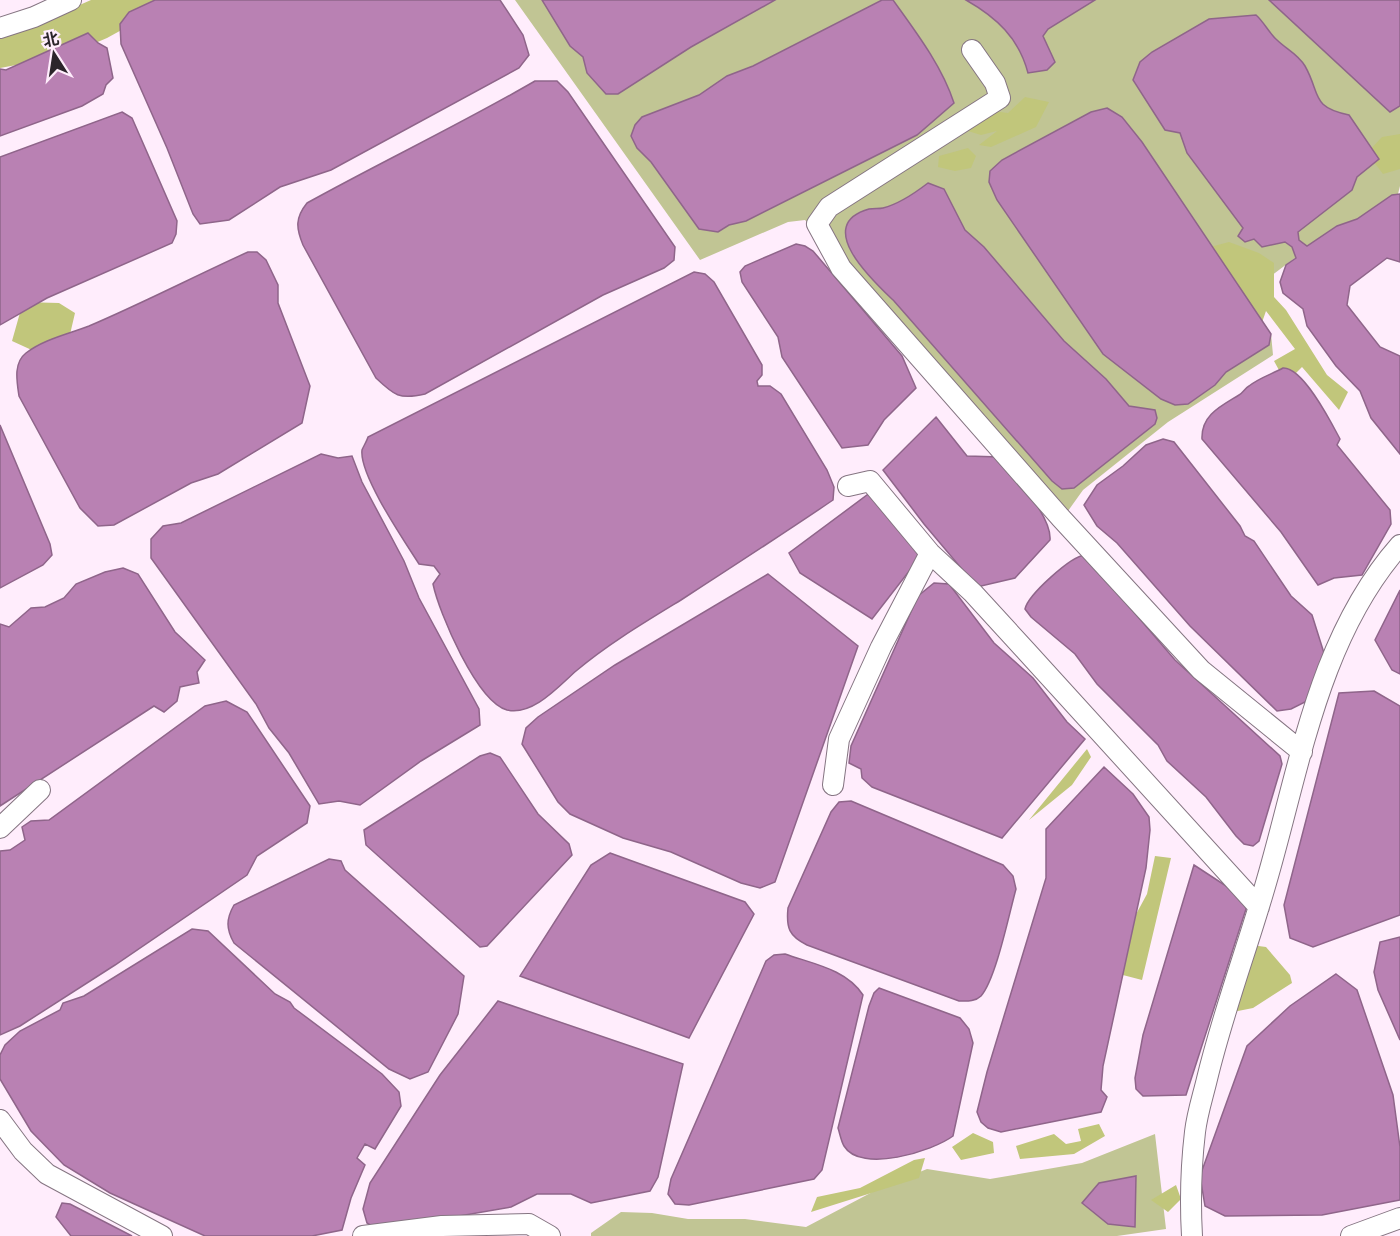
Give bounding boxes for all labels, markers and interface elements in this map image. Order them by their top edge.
north arrow [24,24,84,84]
text: 北 [41,29,61,51]

